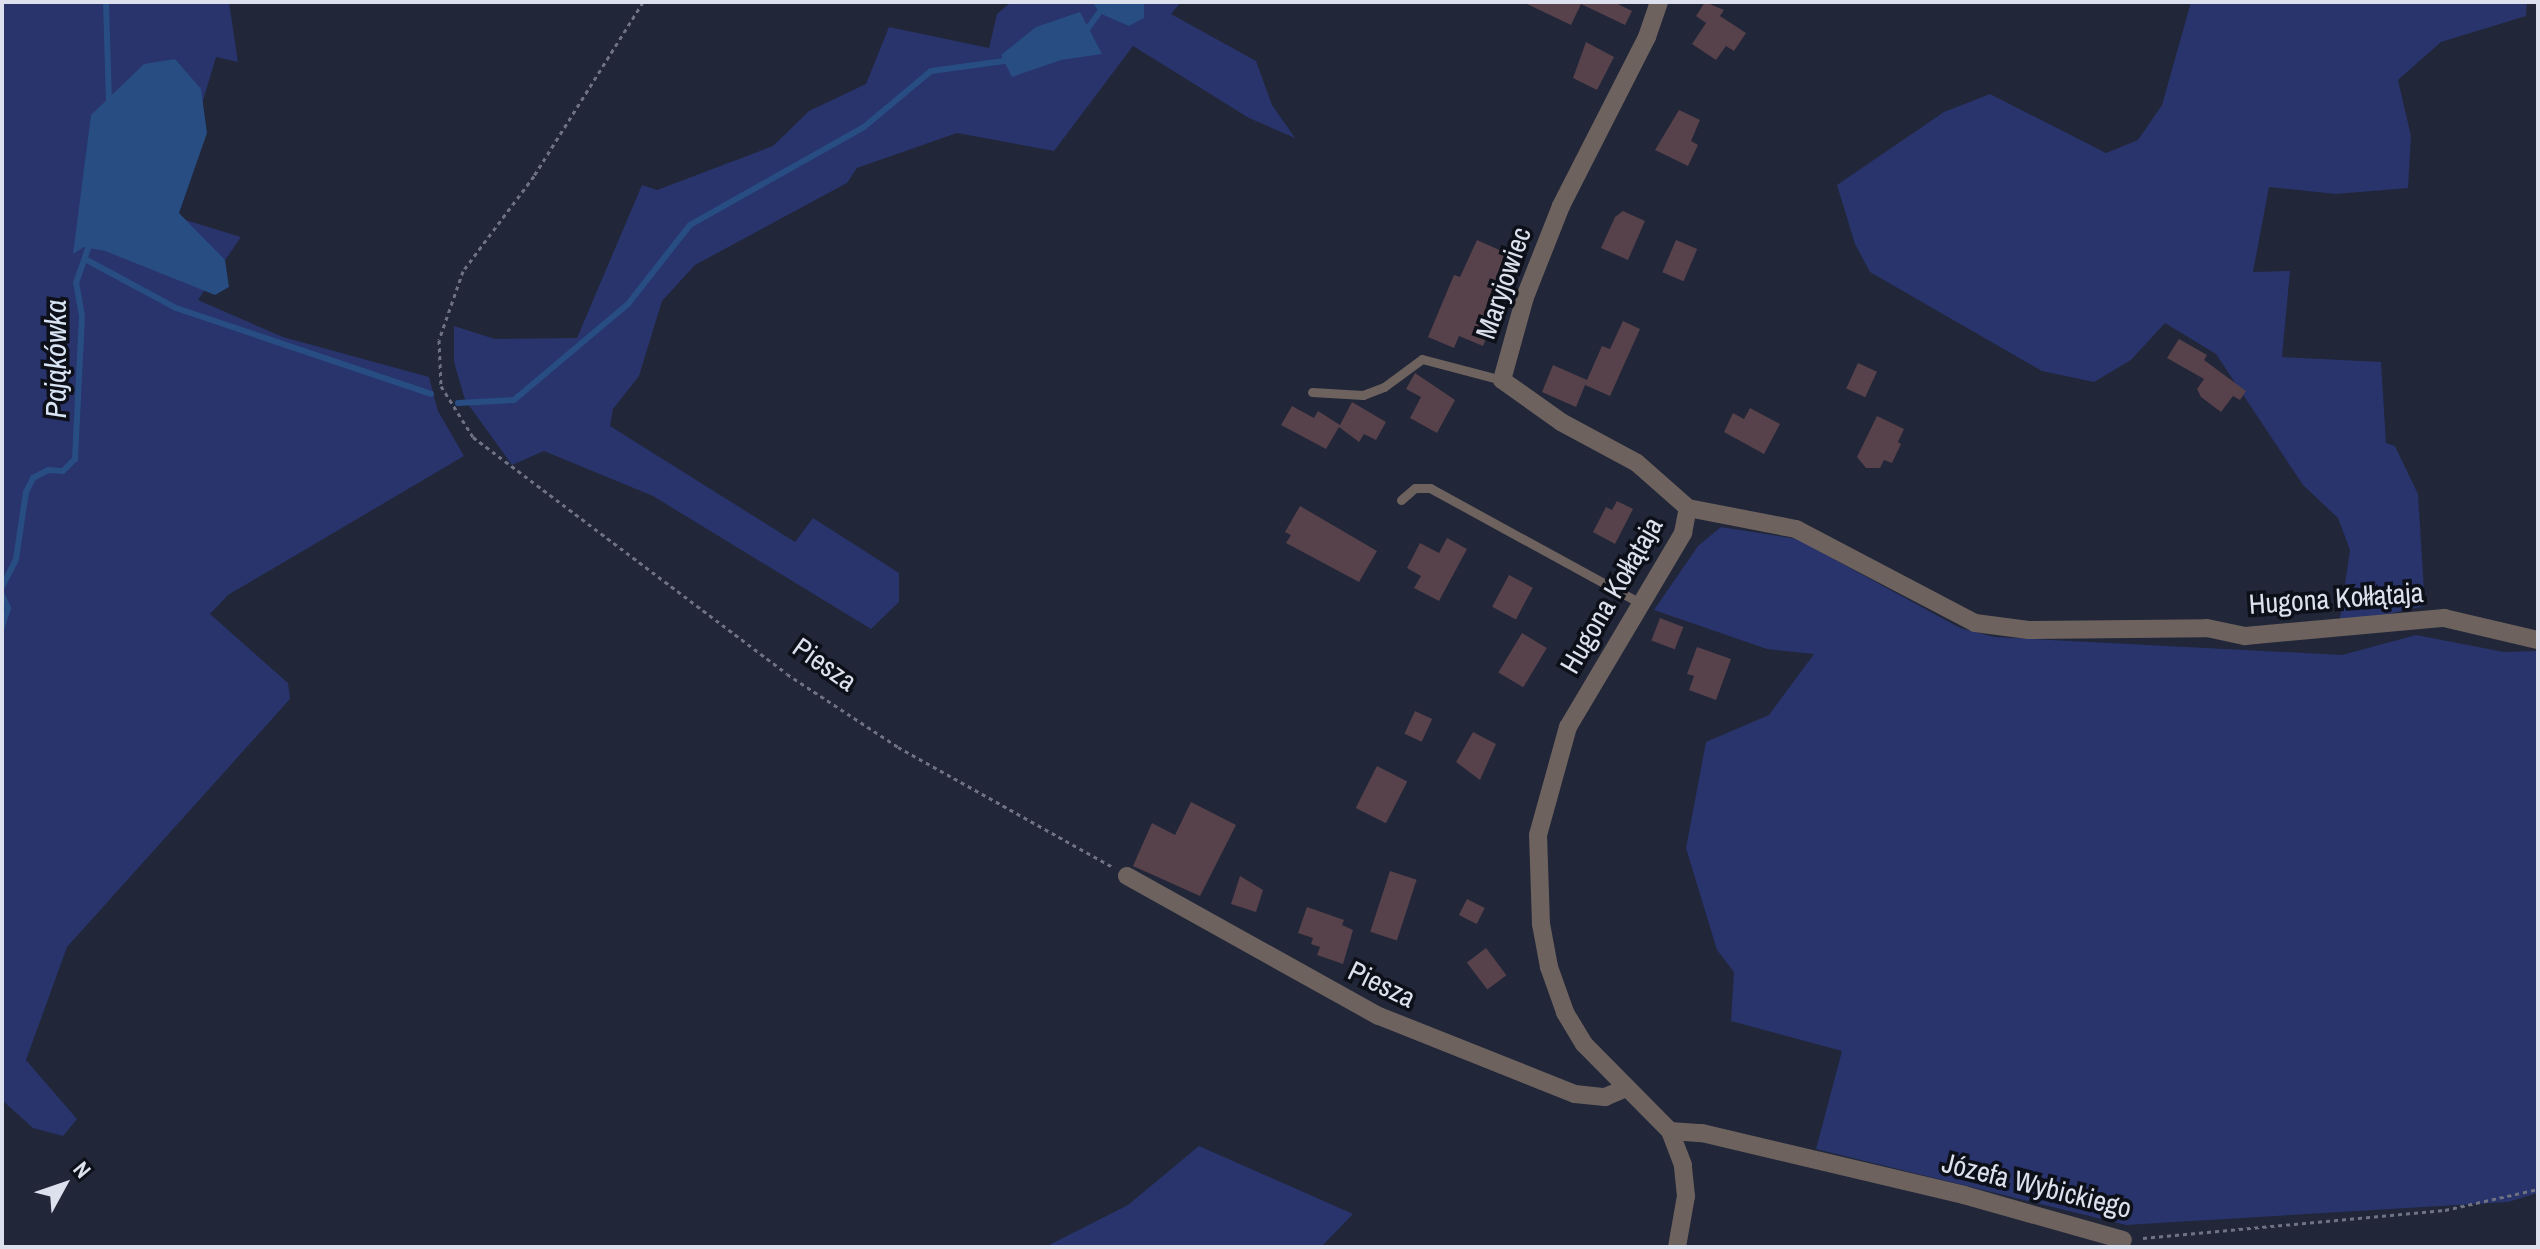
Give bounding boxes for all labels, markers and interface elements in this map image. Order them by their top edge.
street label: Maryjowiec [1468,223,1538,343]
water label: Pająkówka [37,300,73,418]
street label: Hugona Kołłątaja [1553,511,1669,679]
street label: Hugona Kołłątaja [2248,575,2424,621]
street label: Piesza [787,630,863,698]
street label: Piesza [1343,954,1421,1014]
north arrow [24,1145,104,1225]
street label: Józefa Wybickiego [1939,1145,2135,1225]
text: N [67,1155,98,1184]

